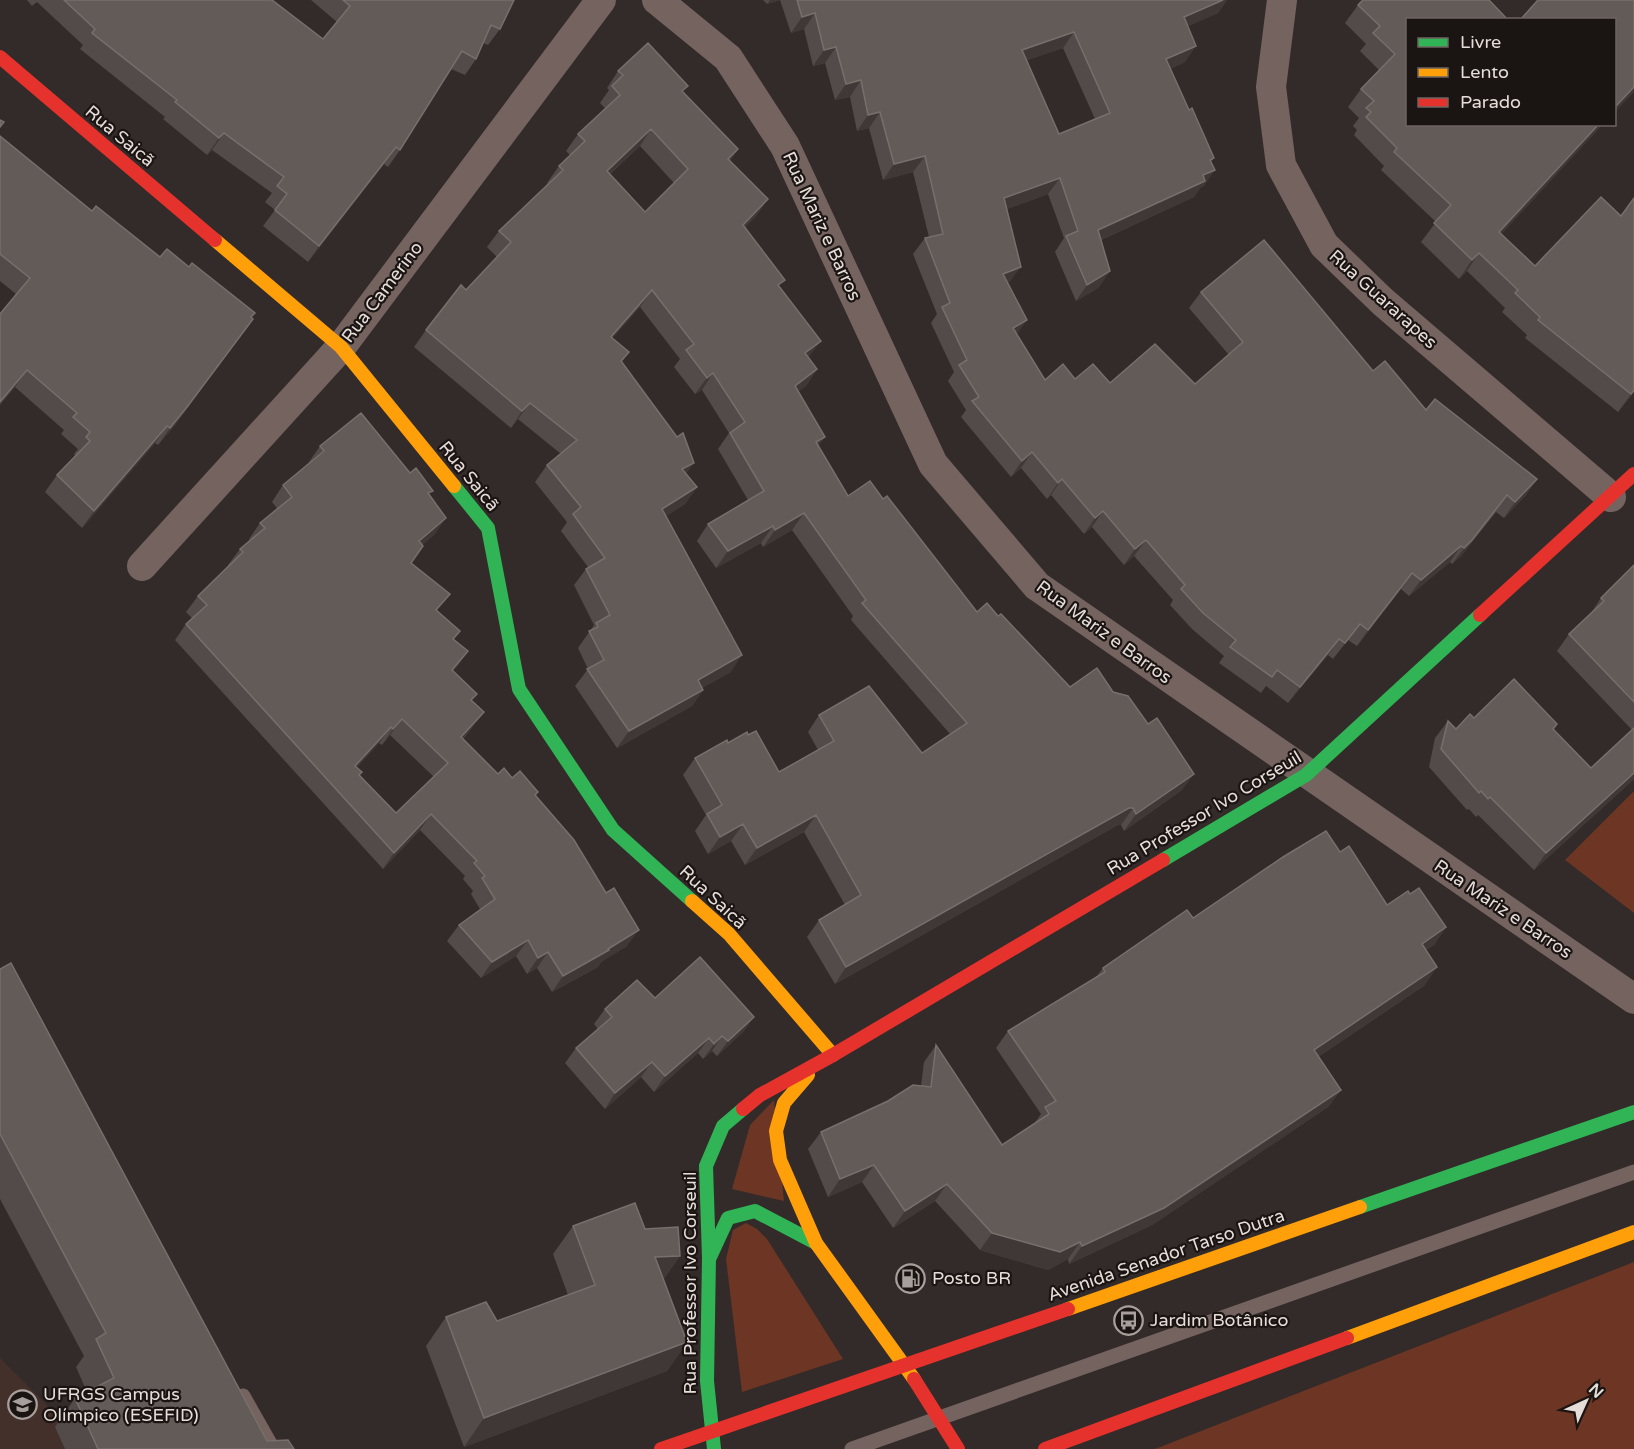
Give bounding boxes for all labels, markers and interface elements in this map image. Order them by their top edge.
legend [1406,18,1616,126]
text: Livre [1460,31,1501,53]
text: Lento [1460,61,1509,83]
text: Parado [1460,91,1521,113]
street label: Rua Saicã [81,101,159,171]
street label: Rua Mariz e Barros [778,148,866,304]
street label: Rua Camerino [337,237,427,347]
street label: Rua Guararapes [1325,245,1441,353]
street label: Rua Saicã [434,436,504,516]
street label: Rua Mariz e Barros [1032,576,1176,688]
street label: Rua Professor Ivo Corseuil [1103,746,1305,880]
street label: Rua Mariz e Barros [1430,855,1576,963]
street label: Rua Saicã [675,860,751,934]
street label: Rua Professor Ivo Corseuil [679,1171,701,1395]
street label: Avenida Senador Tarso Dutra [1045,1204,1287,1306]
fuel station icon: Posto BR [895,1262,927,1294]
place label: Posto BR [932,1267,1011,1289]
bus stop icon: Jardim Botânico [1113,1304,1145,1336]
place label: Jardim Botânico [1150,1309,1288,1331]
north arrow [1556,1371,1616,1431]
text: N [1584,1379,1608,1403]
place label: UFRGS Campus Olímpico (ESEFID) [43,1383,199,1426]
school or university icon: UFRGS Campus Olímpico (ESEFID) [6,1388,38,1420]

